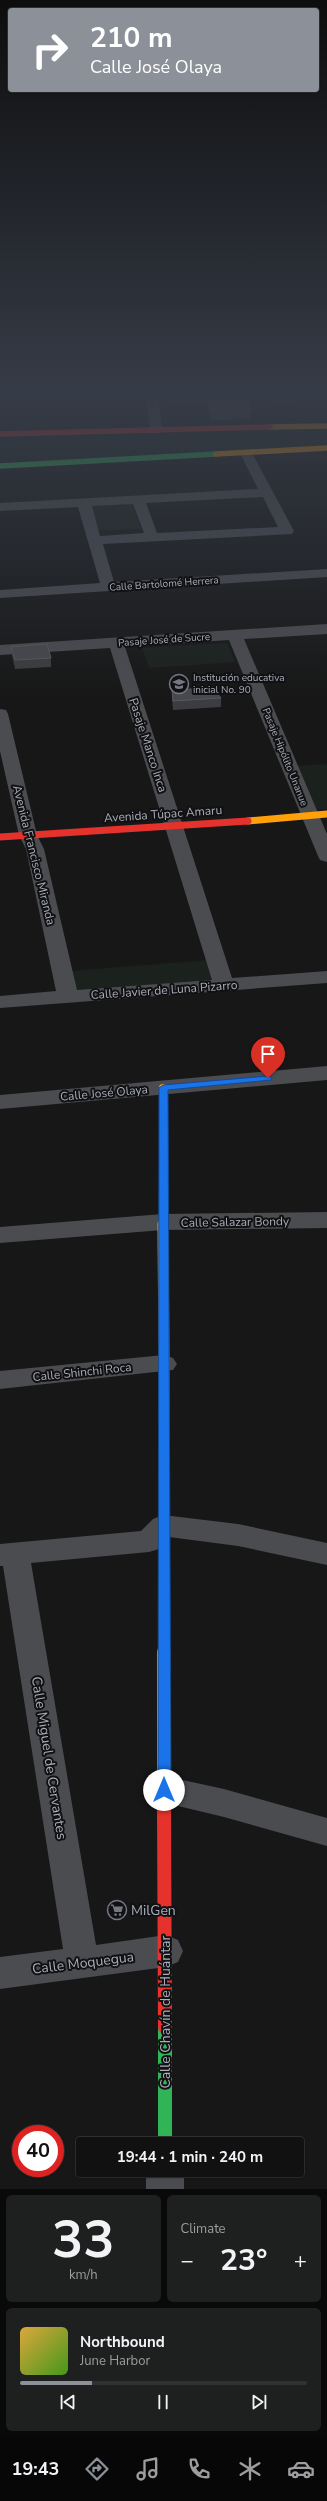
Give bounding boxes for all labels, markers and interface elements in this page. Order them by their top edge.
text: 210 m [90,19,173,57]
icon: right [24,24,76,76]
text: Calle José Olaya [90,55,222,79]
street label: Calle Bartolomé Herrera [109,573,219,595]
street label: Pasaje José de Sucre [118,630,210,650]
place label: Institución educativa inicial No. 90 [193,671,285,697]
school or university icon: Institución educativa inicial No. 90 [168,673,190,695]
street label: Pasaje Manco Inca [125,696,171,794]
street label: Pasaje Hipólito Unanue [259,706,311,808]
street label: Avenida Francisco Miranda [9,783,59,927]
street label: Avenida Túpac Amaru [103,802,223,826]
street label: Calle Javier de Luna Pizarro [90,977,238,1003]
pin [251,1037,285,1078]
icon: arrive [257,1043,279,1065]
street label: Calle José Olaya [59,1081,149,1105]
street label: Calle Salazar Bondy [181,1213,290,1231]
street label: Calle Shinchi Roca [32,1359,132,1385]
street label: Calle Miguel de Cervantes [27,1675,71,1841]
position arrow [143,1769,185,1811]
supermarket icon: MilGen [106,1899,128,1921]
place label: MilGen [131,1901,176,1920]
street label: Calle Chavín de Huántar [156,1935,175,2089]
street label: Calle Moquegua [31,1947,135,1979]
speed limit sign: 40 [12,2125,64,2177]
text: 19:44 · 1 min · 240 m [117,2147,263,2167]
text: 33 [52,2204,114,2275]
text: Climate [181,2220,226,2238]
text: 23° [220,2240,267,2281]
text: − [181,2246,194,2276]
text: + [294,2246,307,2276]
text: km/h [69,2266,98,2284]
text: Northbound [80,2332,165,2352]
text: June Harbor [80,2352,150,2370]
icon: previous [57,2391,79,2413]
icon: pause [152,2391,174,2413]
icon: next [248,2391,270,2413]
icon: directions [83,2455,111,2483]
icon: music [134,2455,162,2483]
icon: phone [185,2455,213,2483]
icon: climate [236,2455,264,2483]
icon: car [287,2455,315,2483]
text: 19:43 [12,2457,59,2481]

